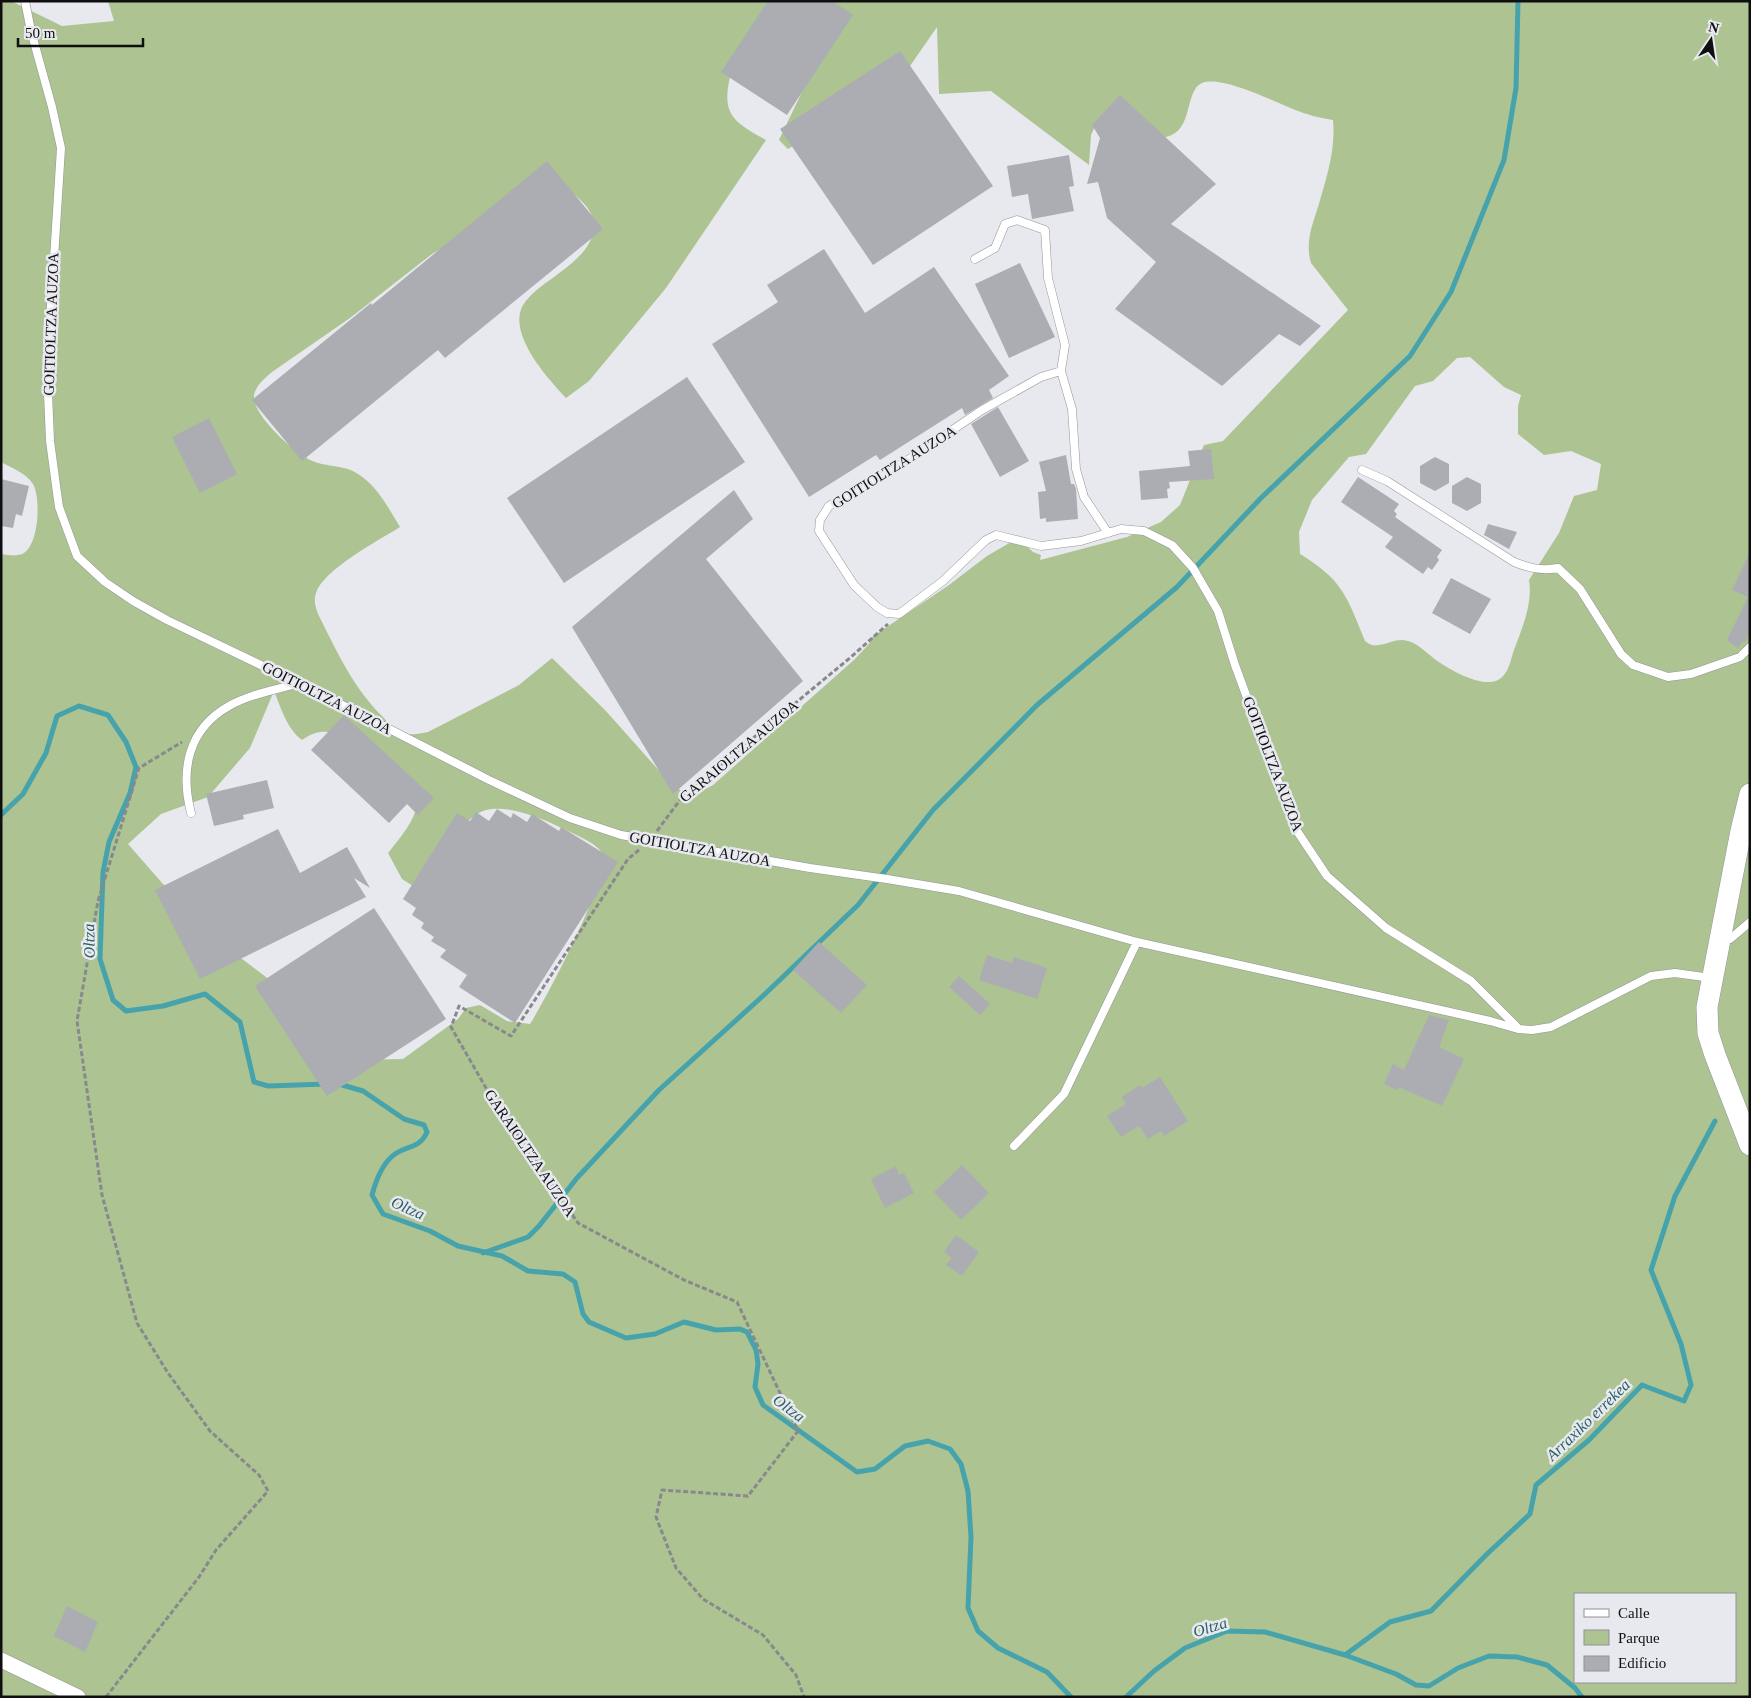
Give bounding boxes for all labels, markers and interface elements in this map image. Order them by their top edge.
scale bar [18,15,142,47]
north arrow [1686,15,1736,65]
text: N [1707,19,1720,36]
text: 50 m [25,25,56,41]
street label: GOITIOLTZA AUZOA [41,252,61,396]
street label: GOITIOLTZA AUZOA [829,422,959,512]
street label: GOITIOLTZA AUZOA [260,658,395,738]
street label: GOITIOLTZA AUZOA [1240,694,1306,834]
street label: GARAIOLTZA AUZOA [676,697,802,805]
street label: GOITIOLTZA AUZOA [628,829,772,869]
water label: Oltza [80,924,98,958]
street label: GARAIOLTZA AUZOA [481,1086,579,1220]
water label: Oltza [389,1193,427,1223]
water label: Arraxiko errekea [1542,1376,1633,1465]
water label: Oltza [770,1391,808,1425]
legend [1574,1593,1736,1683]
text: Calle [1618,1605,1650,1621]
water label: Oltza [1191,1614,1229,1640]
text: Parque [1618,1630,1660,1646]
text: Edificio [1618,1655,1666,1671]

